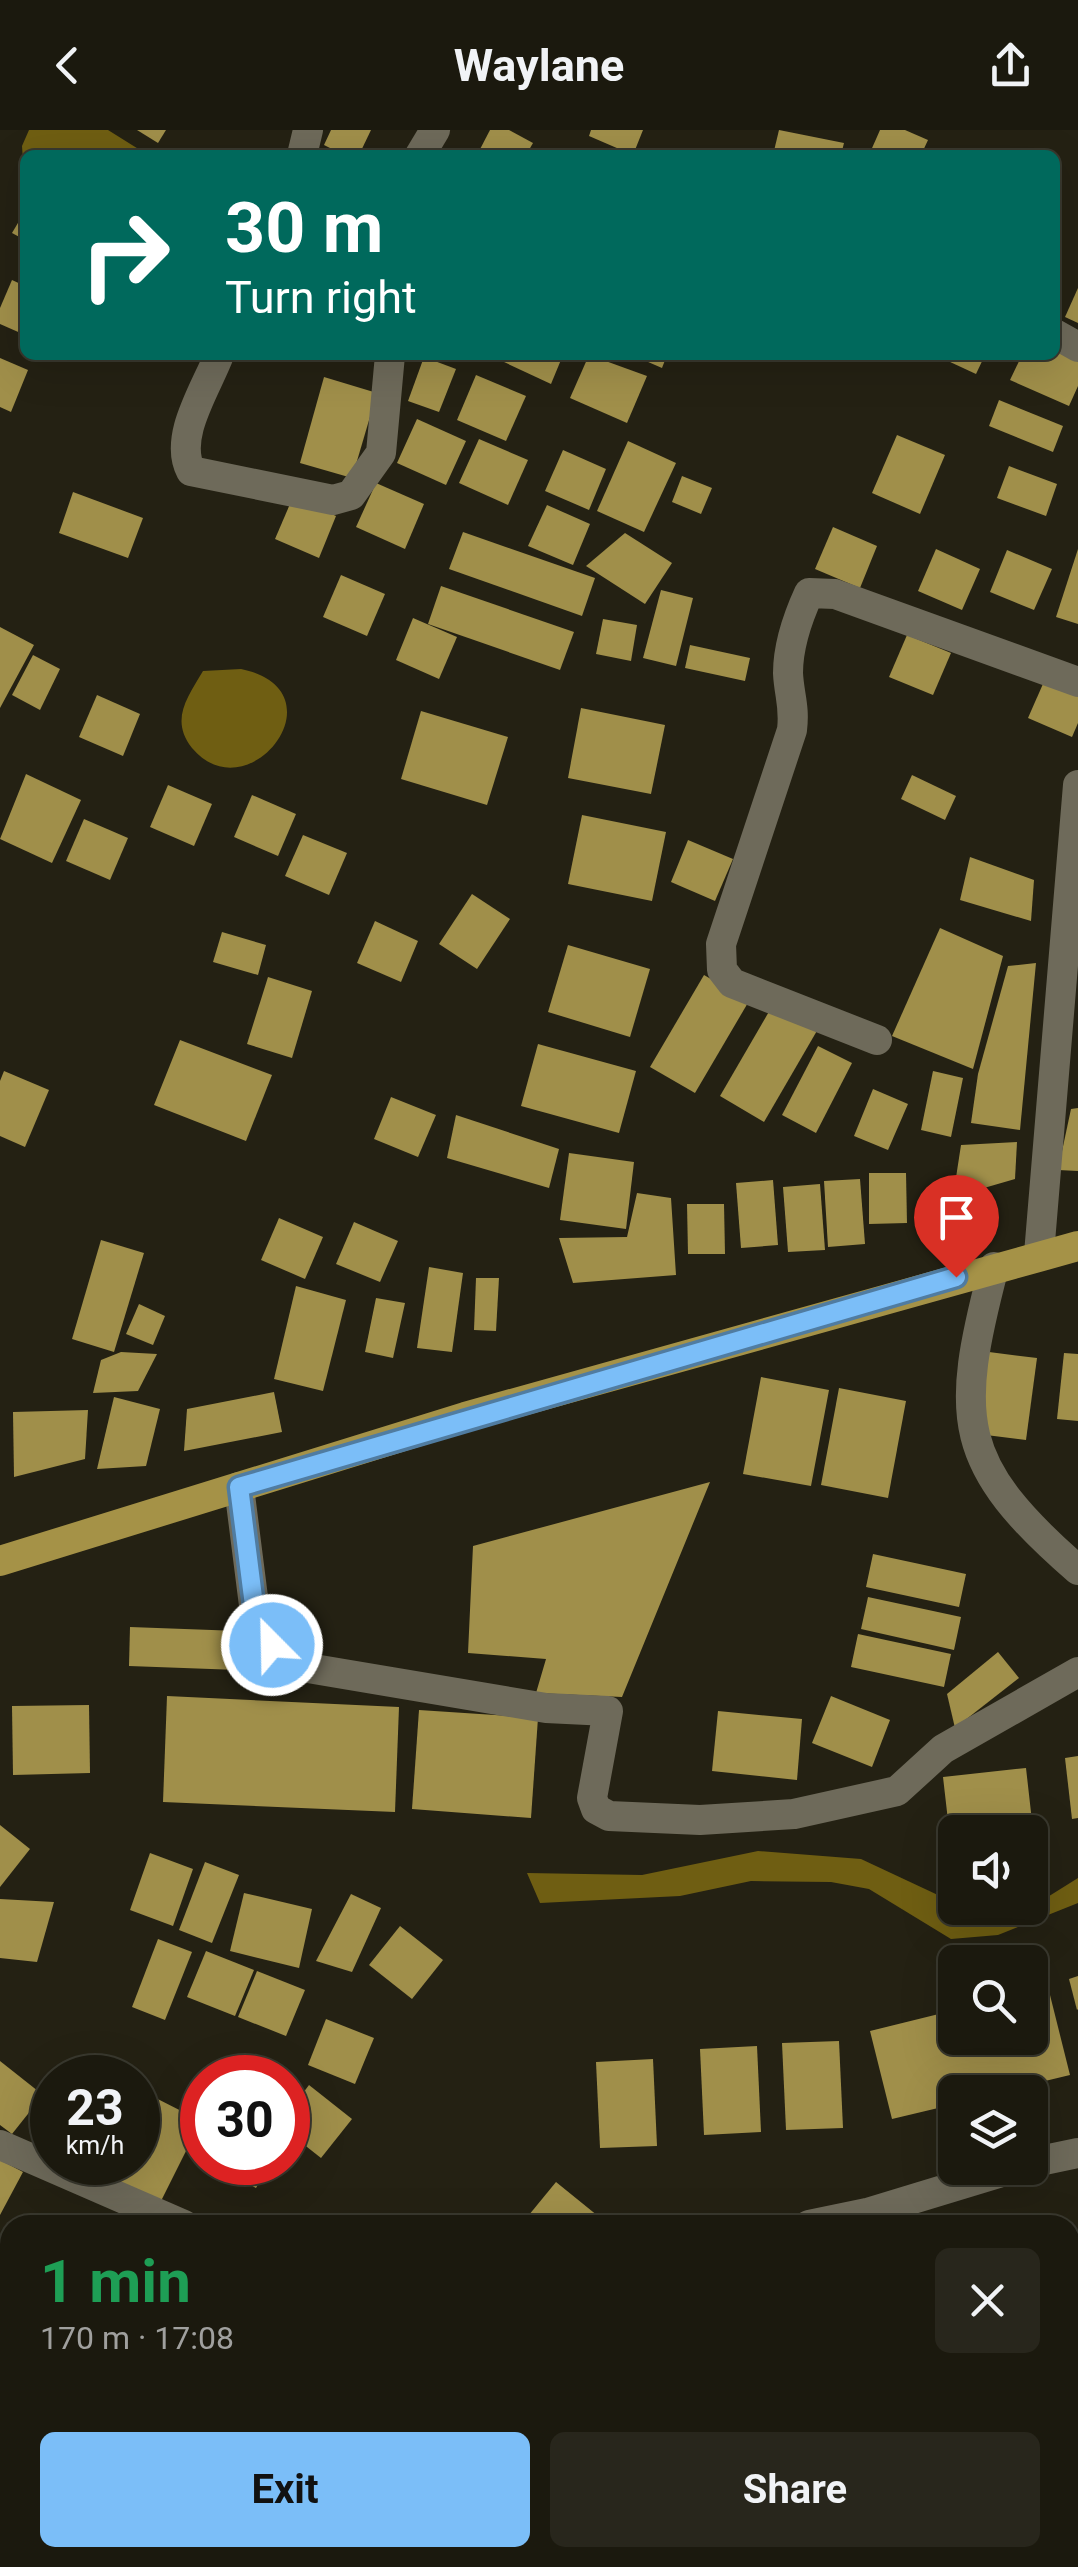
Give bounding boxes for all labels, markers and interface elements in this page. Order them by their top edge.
icon: back [40,38,95,93]
icon: share [983,38,1038,93]
text: Waylane [454,39,624,92]
text: 30 m [225,187,383,269]
icon: right [60,190,190,320]
text: Turn right [225,271,417,324]
pin [914,1175,999,1278]
icon: arrive [929,1190,984,1245]
position arrow [220,1593,324,1697]
map controls [938,1815,1048,2185]
button: sound [938,1815,1048,1925]
button: search [938,1945,1048,2055]
speed limit sign: 30 [180,2055,310,2185]
button: layers [938,2075,1048,2185]
text: 23 [66,2079,124,2137]
text: km/h [66,2131,124,2160]
text: 1 min [40,2246,191,2317]
button: close [935,2248,1040,2353]
text: 170 m · 17:08 [40,2319,234,2357]
button: Exit [40,2432,530,2547]
button: Share [550,2432,1040,2547]

